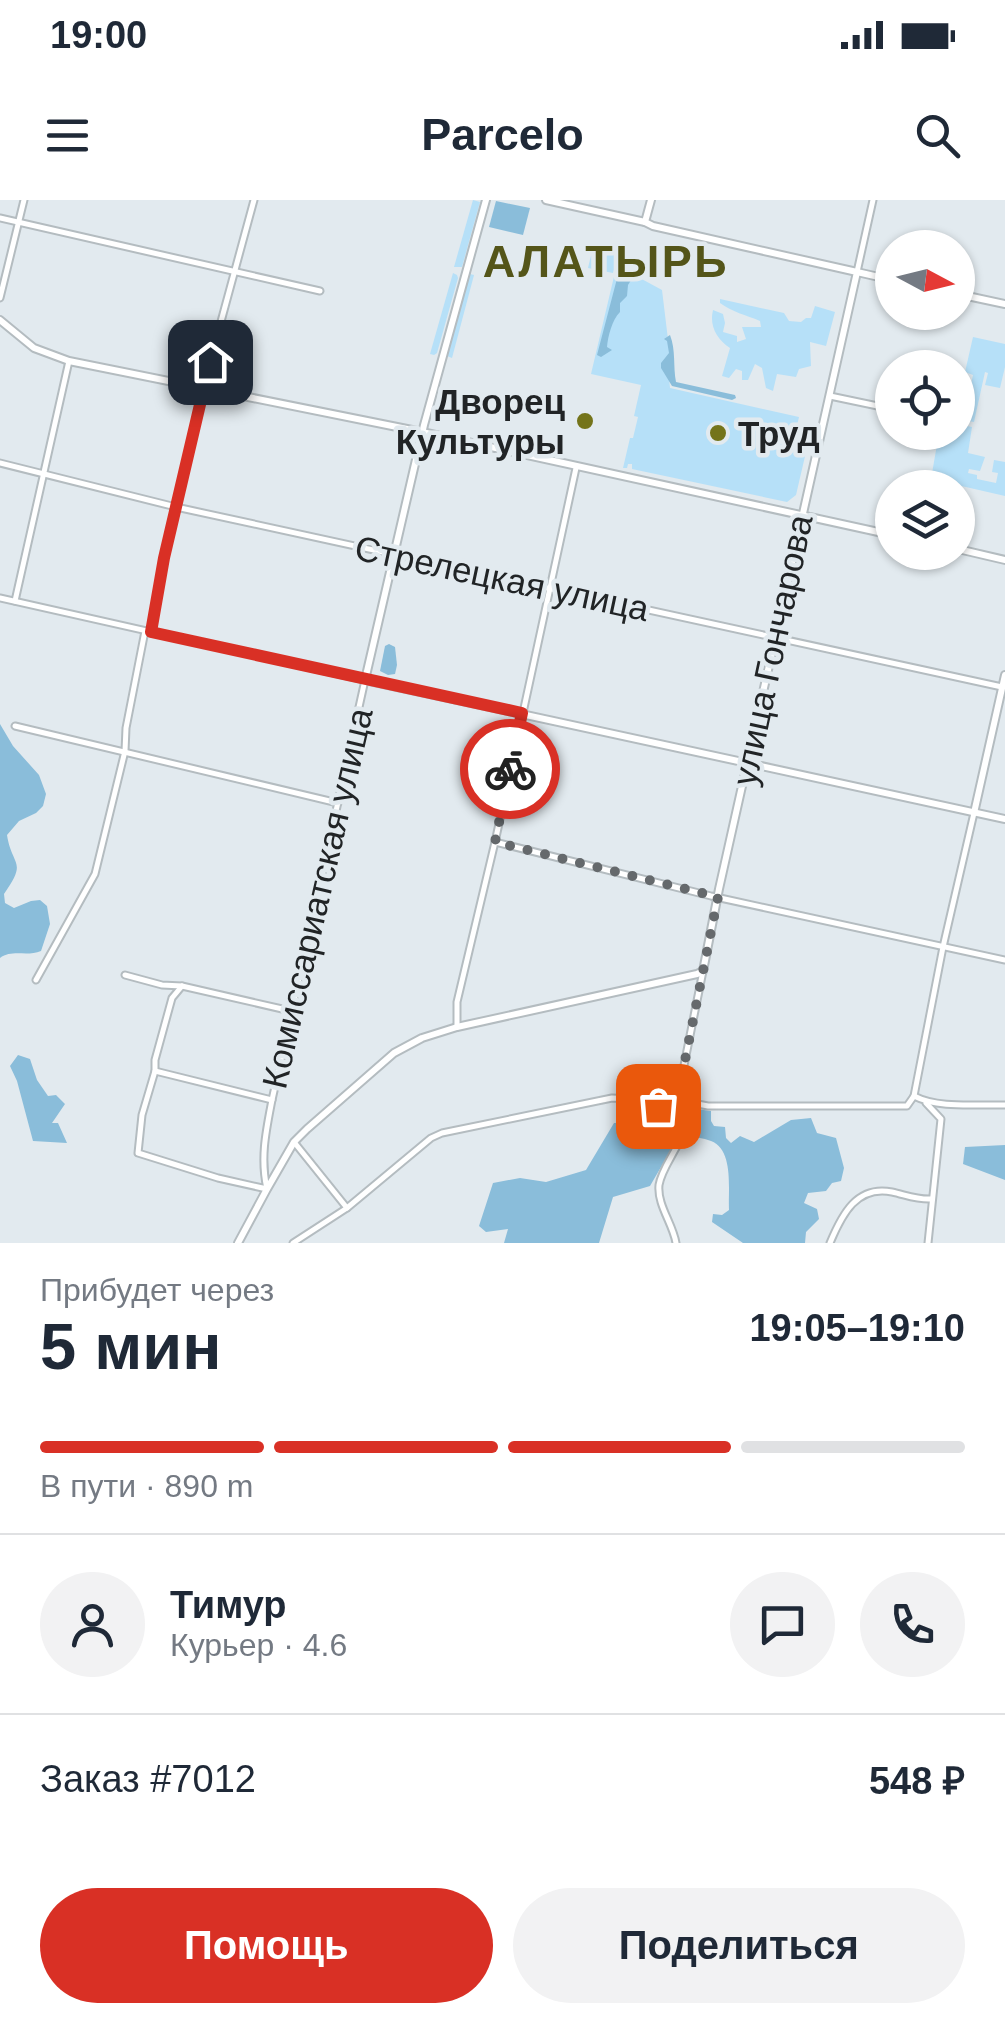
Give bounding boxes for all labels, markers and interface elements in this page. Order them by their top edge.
text: 19:00 [50,14,147,56]
icon: menu [40,108,95,163]
icon: search [910,108,965,163]
text: Parcelo [421,109,584,160]
north arrow [875,230,975,330]
map controls [875,230,975,570]
district label: АЛАТЫРЬ [483,236,729,287]
pin [168,320,253,405]
icon: home [183,335,238,390]
button: locate [875,350,975,450]
place label: Дворец Культуры [396,382,565,461]
marker: Дворец Культуры [574,410,596,432]
place label: Труд [738,414,820,453]
marker: Труд [707,422,729,444]
button: layers [875,470,975,570]
street label: улица Гончарова [724,511,820,789]
street label: Стрелецкая улица [351,528,653,628]
street label: Комиссариатская улица [254,703,380,1092]
courier [460,719,560,819]
icon: bike [483,742,538,797]
pin [616,1064,701,1149]
icon: bag [631,1079,686,1134]
text: Прибудет через [40,1272,274,1308]
text: 19:05–19:10 [749,1307,965,1349]
text: 5 мин [40,1310,222,1383]
text: В пути · 890 m [40,1468,253,1504]
button: person [40,1572,145,1677]
button: chat [730,1572,835,1677]
button: phone [860,1572,965,1677]
text: Тимур [170,1584,287,1626]
text: Курьер · 4.6 [170,1627,347,1663]
text: Заказ #7012 [40,1758,256,1800]
text: 548 ₽ [869,1760,965,1802]
button: Помощь [40,1888,493,2003]
button: Поделиться [513,1888,965,2003]

